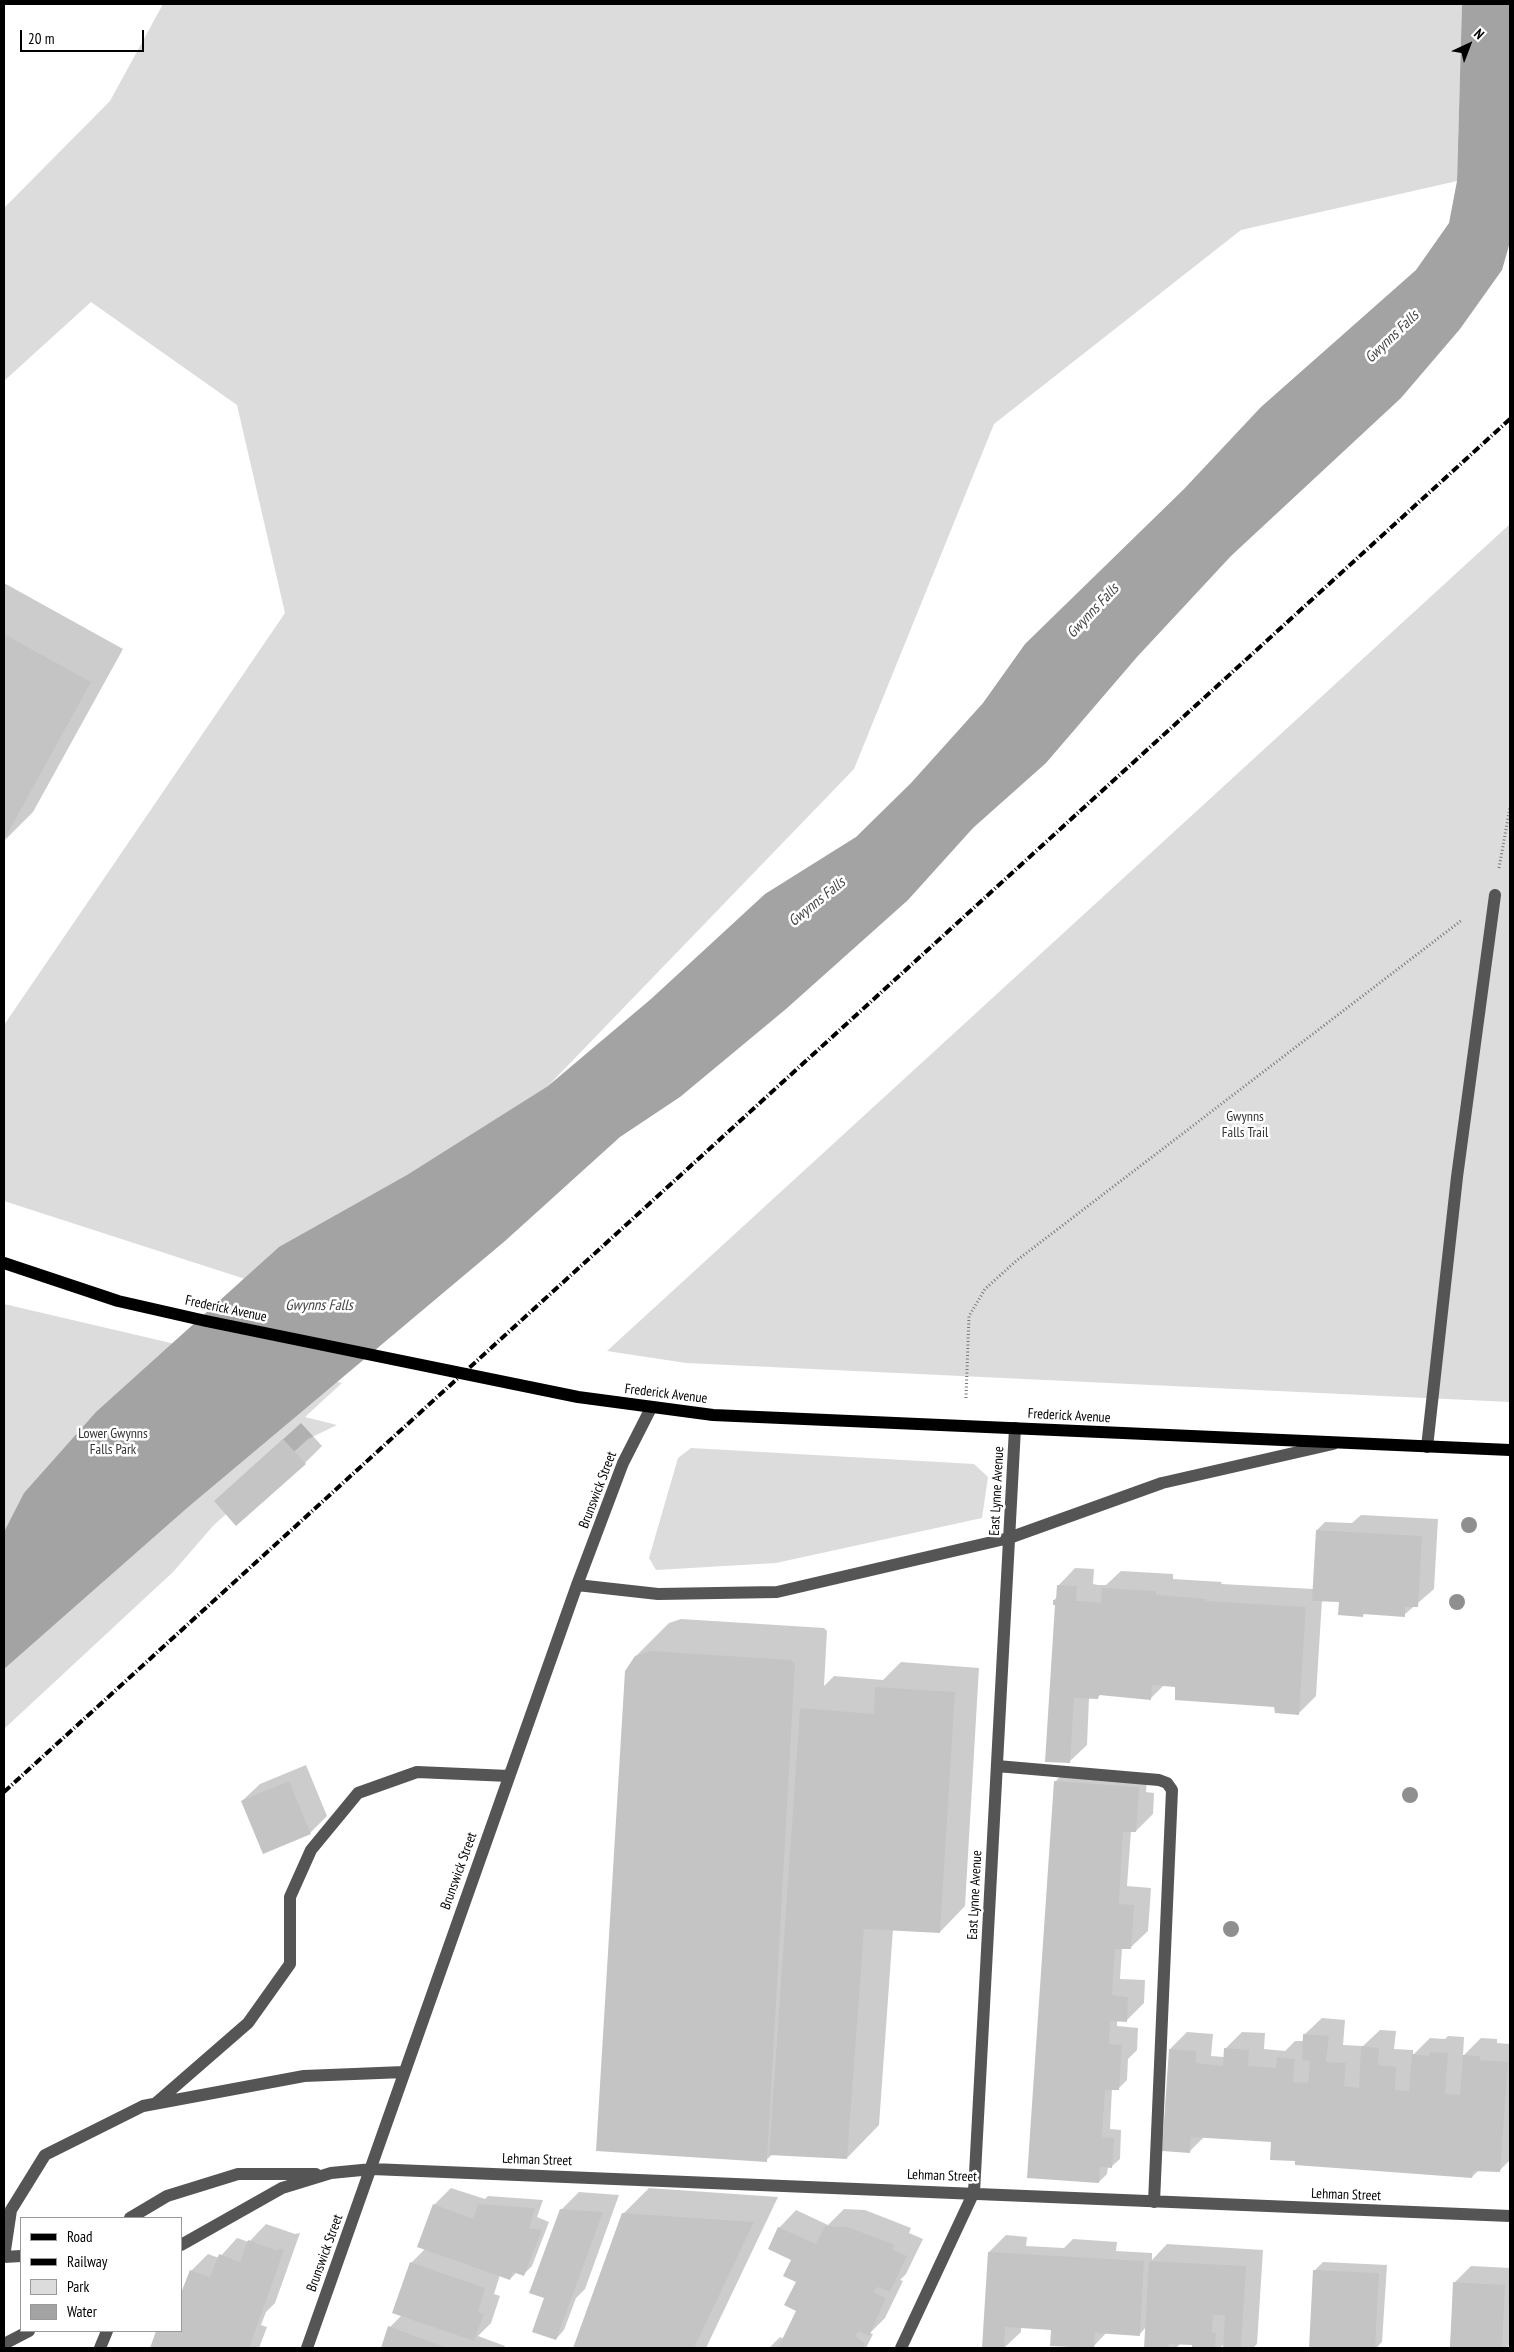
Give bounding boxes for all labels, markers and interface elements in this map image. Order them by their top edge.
scale bar [22,20,146,52]
north arrow [1444,20,1494,70]
text: N [1470,25,1488,43]
text: 20 m [28,29,54,48]
water label: Gwynns Falls [1361,307,1423,367]
water label: Gwynns Falls [1063,580,1123,642]
water label: Gwynns Falls [785,874,849,930]
park label: Gwynns Falls Trail [1222,1109,1268,1142]
street label: Frederick Avenue [184,1292,268,1326]
water label: Gwynns Falls [285,1297,353,1315]
street label: Frederick Avenue [624,1381,708,1407]
street label: Frederick Avenue [1027,1405,1111,1427]
park label: Lower Gwynns Falls Park [78,1426,148,1458]
street label: East Lynne Avenue [986,1446,1008,1536]
street label: Brunswick Street [576,1449,620,1531]
street label: Brunswick Street [437,1830,481,1912]
street label: East Lynne Avenue [964,1850,986,1940]
street label: Lehman Street [502,2150,572,2170]
street label: Lehman Street [907,2166,977,2186]
street label: Lehman Street [1311,2185,1381,2205]
street label: Brunswick Street [303,2212,347,2294]
legend [20,2217,182,2332]
text: Road [67,2227,93,2246]
text: Railway [67,2252,107,2271]
text: Park [67,2277,89,2296]
text: Water [67,2302,97,2321]

